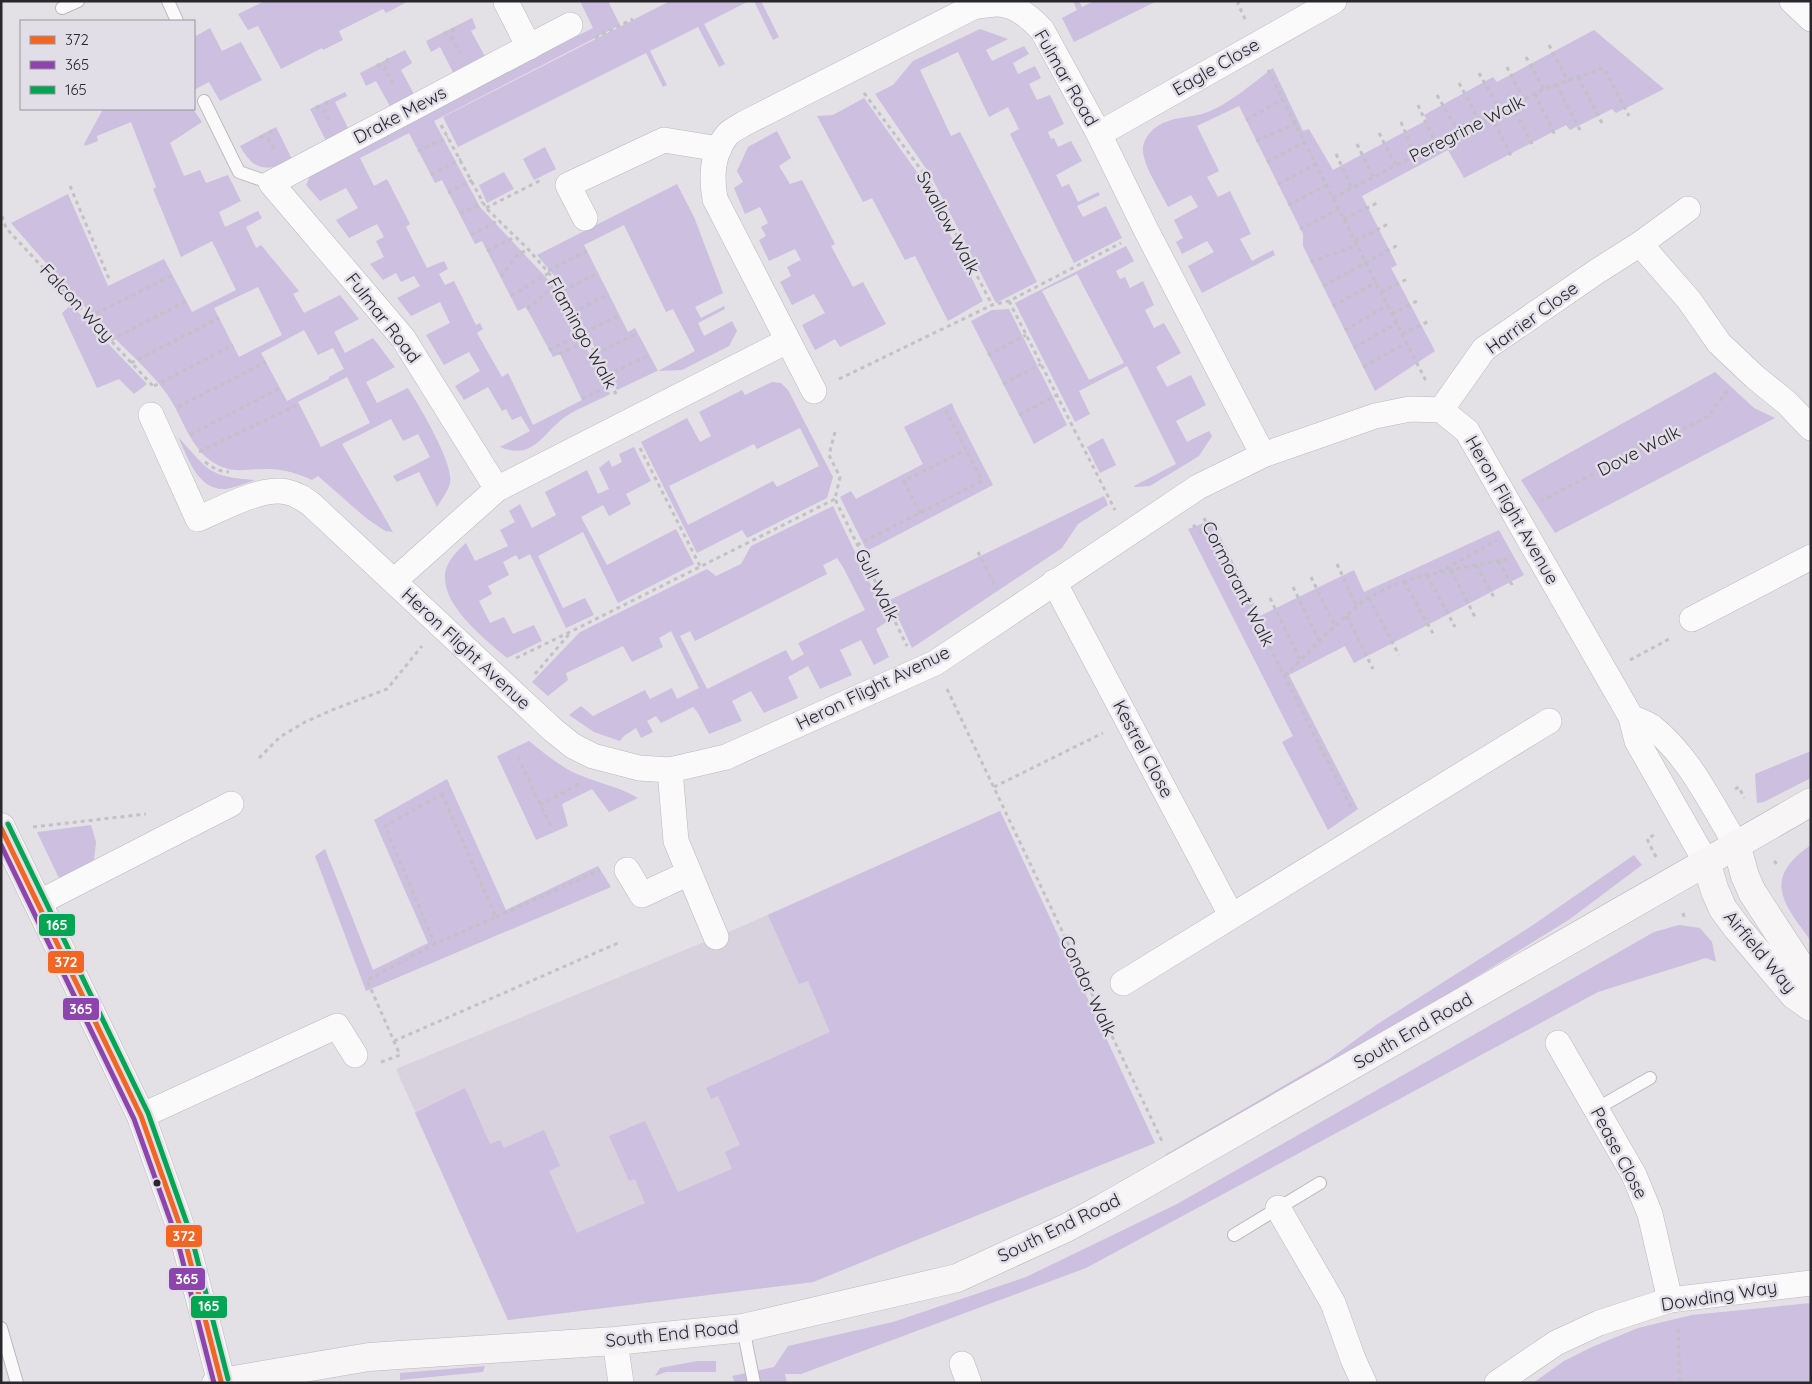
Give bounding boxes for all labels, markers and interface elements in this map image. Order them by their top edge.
legend [20,20,195,110]
street label: Fulmar Road [1029,25,1103,130]
text: 372 [65,30,89,49]
street label: Eagle Close [1168,32,1263,101]
text: 365 [65,55,89,74]
text: 165 [65,80,87,99]
street label: Drake Mews [349,81,450,149]
street label: Peregrine Walk [1405,90,1528,168]
street label: Swallow Walk [912,167,985,278]
street label: Falcon Way [35,259,119,347]
street label: Fulmar Road [341,268,426,367]
street label: Flamingo Walk [542,273,623,393]
street label: Harrier Close [1481,276,1582,359]
street label: Dove Walk [1593,420,1684,481]
street label: Heron Flight Avenue [1460,431,1564,588]
street label: Cormorant Walk [1197,517,1280,650]
street label: Gull Walk [850,545,905,625]
street label: Heron Flight Avenue [397,583,536,714]
street label: Heron Flight Avenue [792,640,953,735]
street label: Kestrel Close [1108,696,1179,802]
street label: Airfield Way [1719,906,1802,998]
line badge: 165 [38,913,76,937]
text: 165 [46,916,68,934]
street label: Condor Walk [1055,932,1122,1040]
line badge: 372 [47,950,85,974]
text: 372 [54,953,78,971]
street label: South End Road [1349,987,1476,1074]
line badge: 365 [62,997,100,1021]
text: 365 [69,1000,93,1018]
street label: Pease Close [1586,1103,1653,1202]
unlabelled marker [152,1178,162,1188]
street label: South End Road [994,1188,1124,1267]
line badge: 372 [165,1224,203,1248]
text: 372 [172,1227,196,1245]
line badge: 365 [168,1267,206,1291]
text: 365 [175,1270,199,1288]
street label: Dowding Way [1659,1275,1779,1316]
line badge: 165 [190,1295,228,1319]
text: 165 [198,1297,220,1315]
street label: South End Road [604,1315,740,1352]

